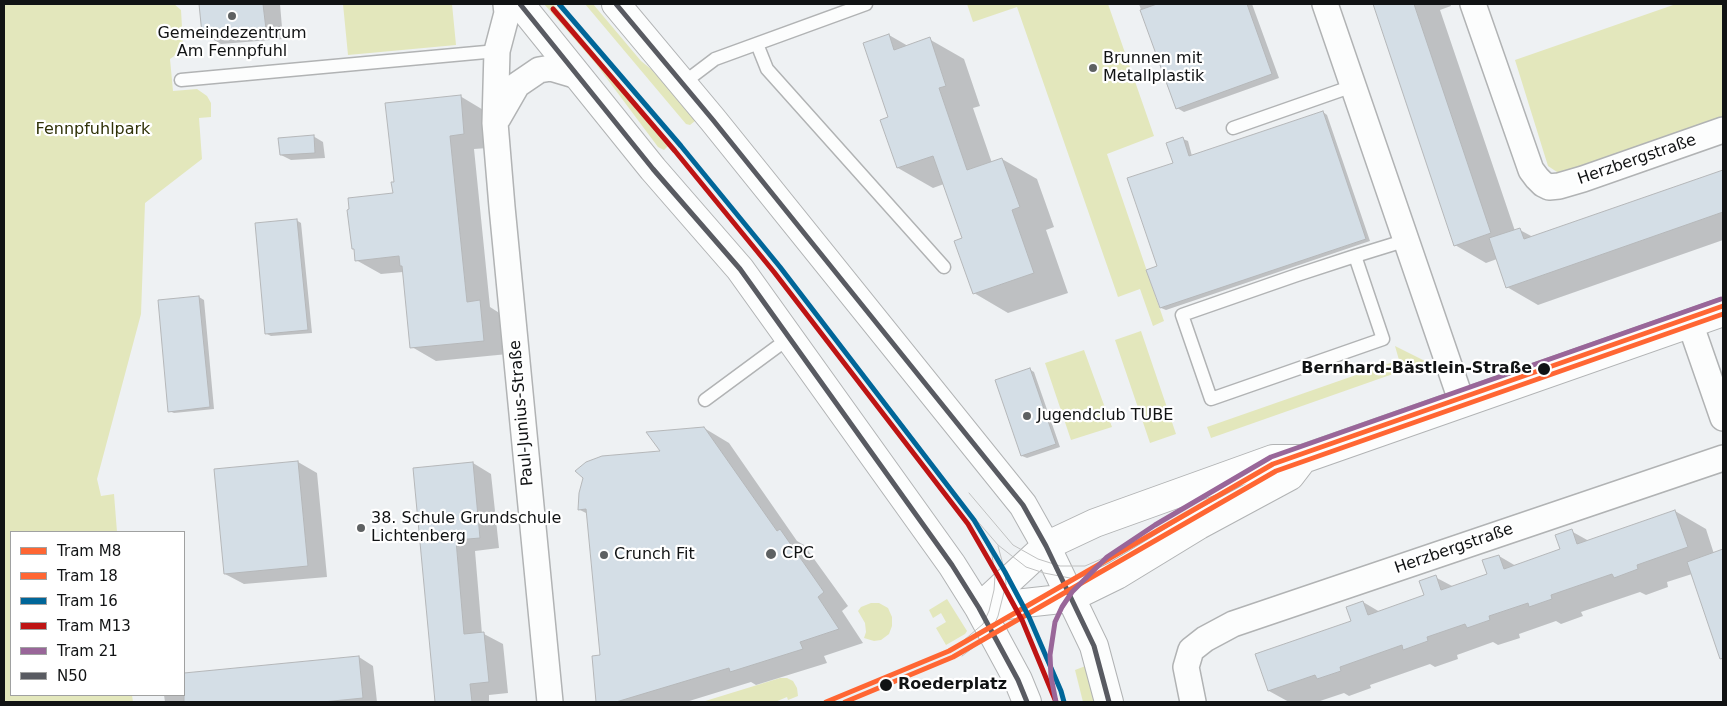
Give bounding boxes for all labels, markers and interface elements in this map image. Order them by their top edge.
marker: Gemeindezentrum Am Fennpfuhl [226,10,238,22]
place label: Gemeindezentrum Am Fennpfuhl [157,24,307,62]
place label: Brunnen mit Metallplastik [1103,49,1204,87]
marker: Brunnen mit Metallplastik [1087,62,1099,74]
park label: Fennpfuhlpark [36,120,150,140]
street label: Herzbergstraße [1575,131,1699,189]
street label: Paul-Junius-Straße [506,339,538,487]
place label: Bernhard-Bästlein-Straße [1301,359,1532,379]
marker: Bernhard-Bästlein-Straße [1536,361,1552,377]
place label: Jugendclub TUBE [1037,406,1173,426]
marker: Jugendclub TUBE [1021,410,1033,422]
place label: 38. Schule Grundschule Lichtenberg [371,509,561,547]
street label: Herzbergstraße [1392,520,1516,578]
marker: 38. Schule Grundschule Lichtenberg [355,522,367,534]
legend [10,531,185,696]
text: Tram M8 [57,542,121,560]
place label: CPC [782,544,814,564]
place label: Crunch Fit [614,545,695,565]
marker: CPC [764,547,778,561]
marker: Crunch Fit [598,549,610,561]
text: Tram 18 [57,567,118,585]
text: Tram 16 [57,592,118,610]
text: Tram M13 [57,617,131,635]
text: Tram 21 [57,642,118,660]
text: N50 [57,667,87,685]
place label: Roederplatz [898,675,1007,695]
marker: Roederplatz [878,677,894,693]

